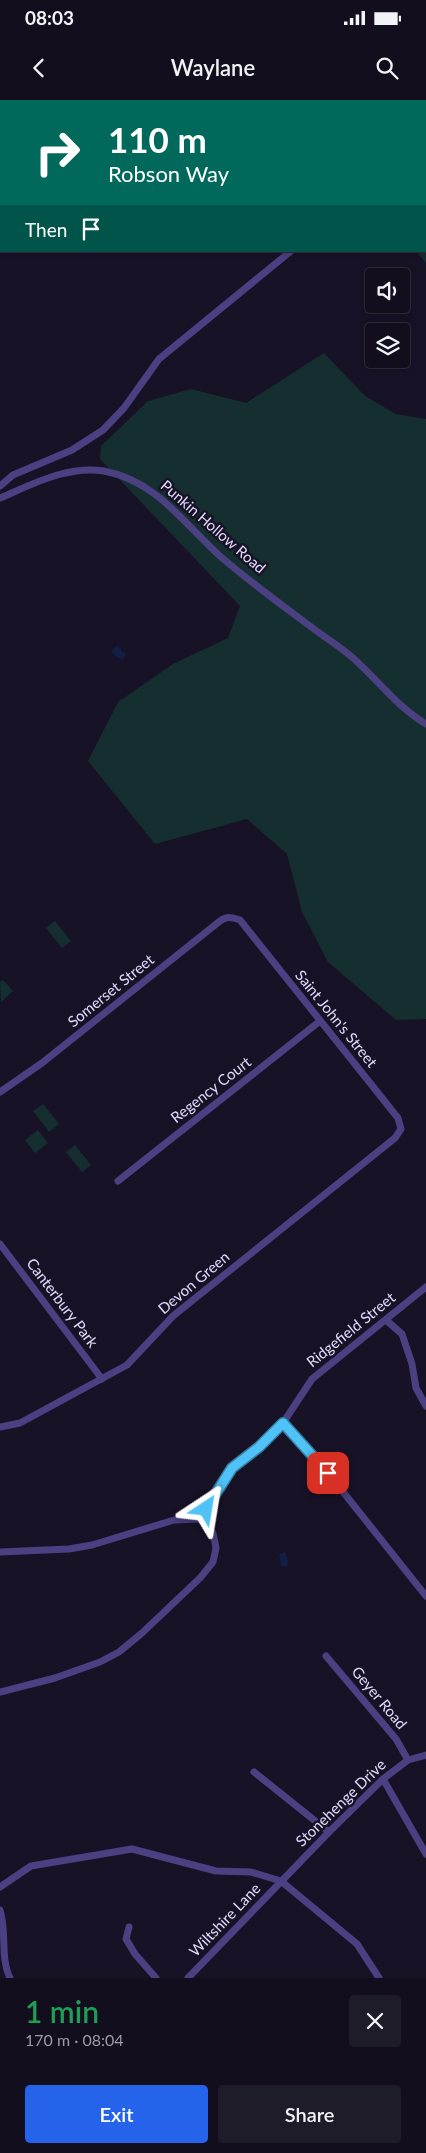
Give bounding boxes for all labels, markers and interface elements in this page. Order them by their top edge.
text: 08:03 [25,6,74,29]
icon: back [25,54,53,82]
text: Waylane [171,54,255,81]
icon: search [373,54,401,82]
text: 110 m [108,118,207,160]
icon: right [25,120,90,185]
text: Robson Way [108,160,229,187]
icon: arrive [77,215,105,243]
text: Then [25,218,67,241]
map controls [365,268,410,368]
button: sound [365,268,410,313]
button: layers [365,323,410,368]
street label: Punkin Hollow Road [158,476,270,577]
street label: Somerset Street [64,950,157,1030]
street label: Saint John's Street [292,966,382,1071]
street label: Regency Court [167,1052,255,1126]
street label: Devon Green [154,1247,233,1317]
street label: Canterbury Park [23,1254,102,1351]
street label: Ridgefield Street [303,1288,399,1370]
pin [307,1452,349,1494]
icon: arrive [314,1459,342,1487]
position arrow [179,1482,231,1534]
street label: Geyer Road [348,1662,411,1732]
street label: Stonehenge Drive [292,1755,389,1850]
street label: Wiltshire Lane [185,1879,264,1960]
text: 1 min [25,1993,99,2029]
button: close [349,1995,401,2047]
text: 170 m · 08:04 [25,2030,124,2049]
button: Exit [25,2085,208,2143]
button: Share [218,2085,401,2143]

